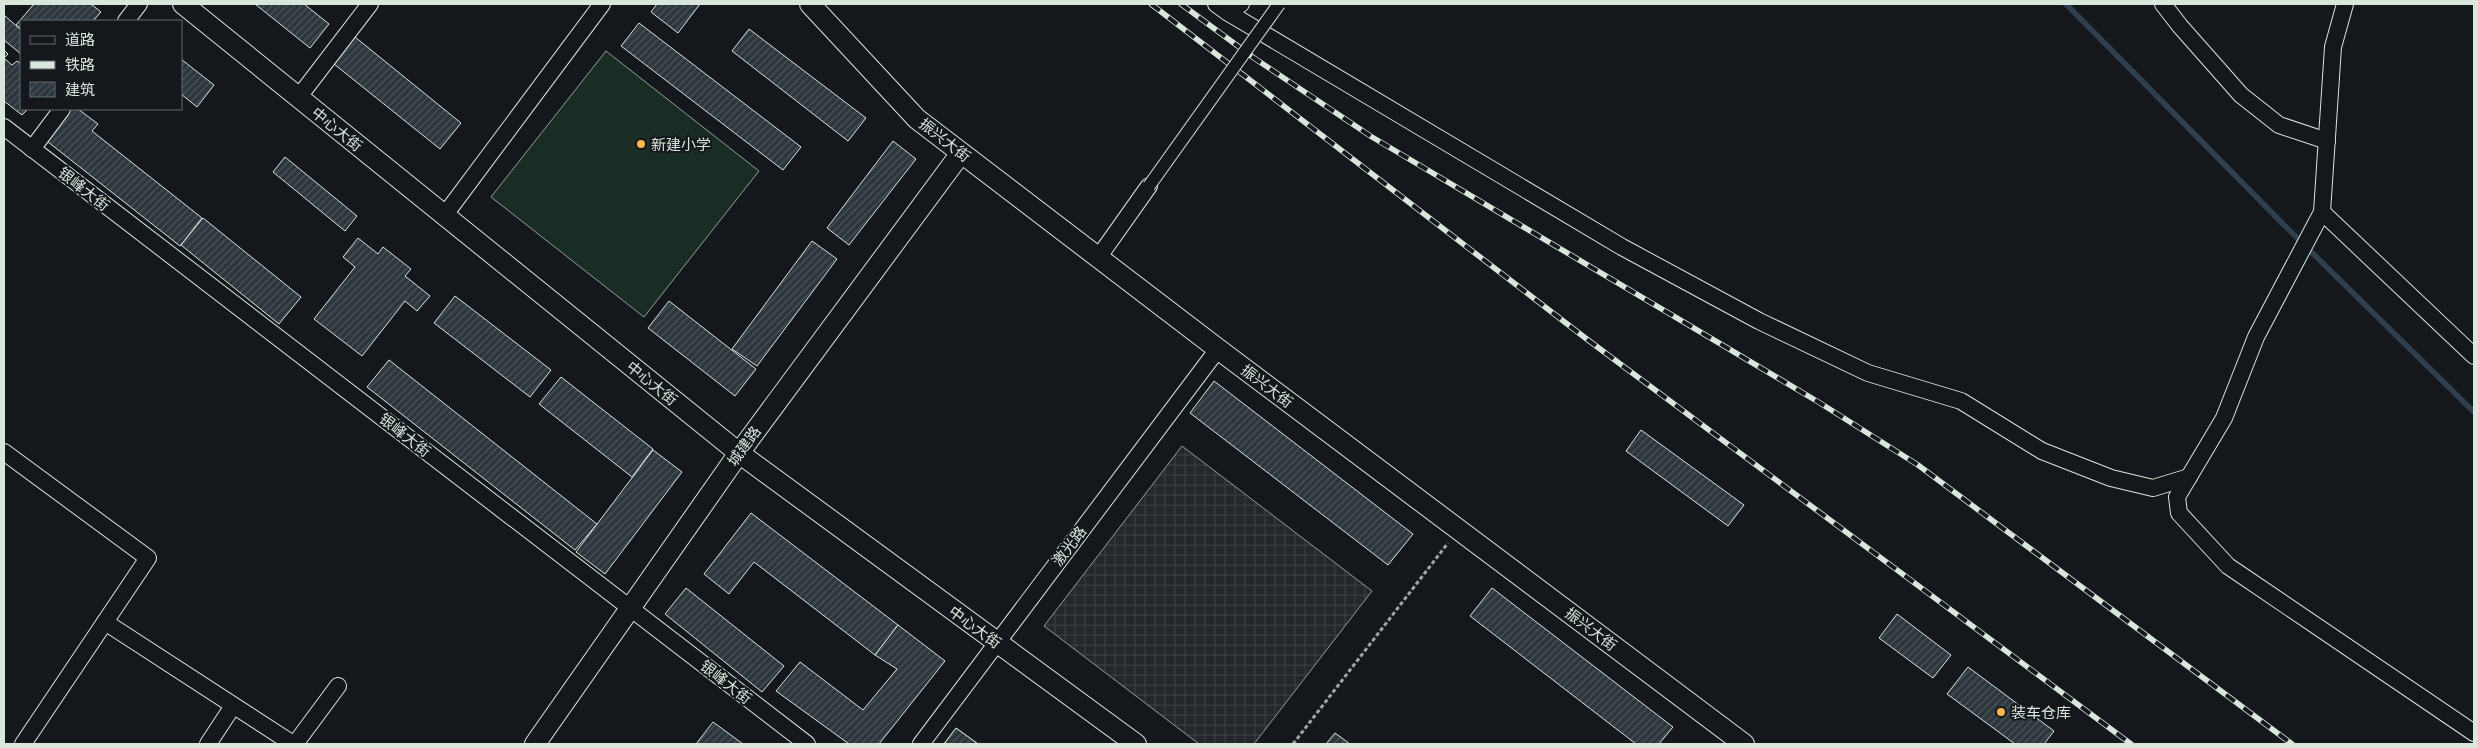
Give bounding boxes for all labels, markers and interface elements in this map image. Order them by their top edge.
legend [20,20,182,110]
text: 道路 [65,29,95,50]
text: 铁路 [65,54,95,75]
text: 建筑 [65,79,95,100]
street label: 中心大街 [307,102,367,156]
street label: 振兴大街 [915,113,975,167]
place label: 新建小学 [651,134,711,155]
marker: 新建小学 [635,138,647,150]
street label: 银峰大街 [54,162,114,216]
street label: 中心大街 [622,356,682,410]
street label: 振兴大街 [1237,360,1297,412]
street label: 银峰大街 [375,408,435,462]
street label: 城建路 [722,422,766,470]
street label: 激光路 [1047,522,1091,570]
street label: 中心大街 [945,601,1005,653]
street label: 振兴大街 [1561,603,1621,655]
street label: 银峰大街 [696,655,756,709]
place label: 装车仓库 [2011,702,2071,723]
marker: 装车仓库 [1995,706,2007,718]

